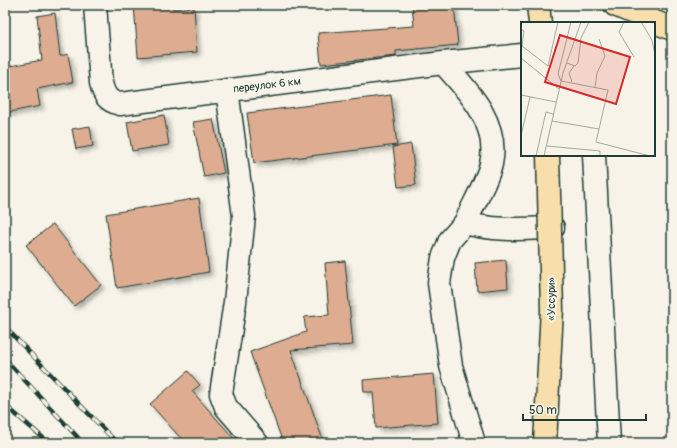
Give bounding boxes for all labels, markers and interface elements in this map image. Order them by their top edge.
inset map [521,22,655,156]
street label: переулок 6 км [233,74,301,96]
street label: «Уссури» [545,277,558,321]
scale bar [523,396,646,422]
text: 50 m [529,403,557,418]

